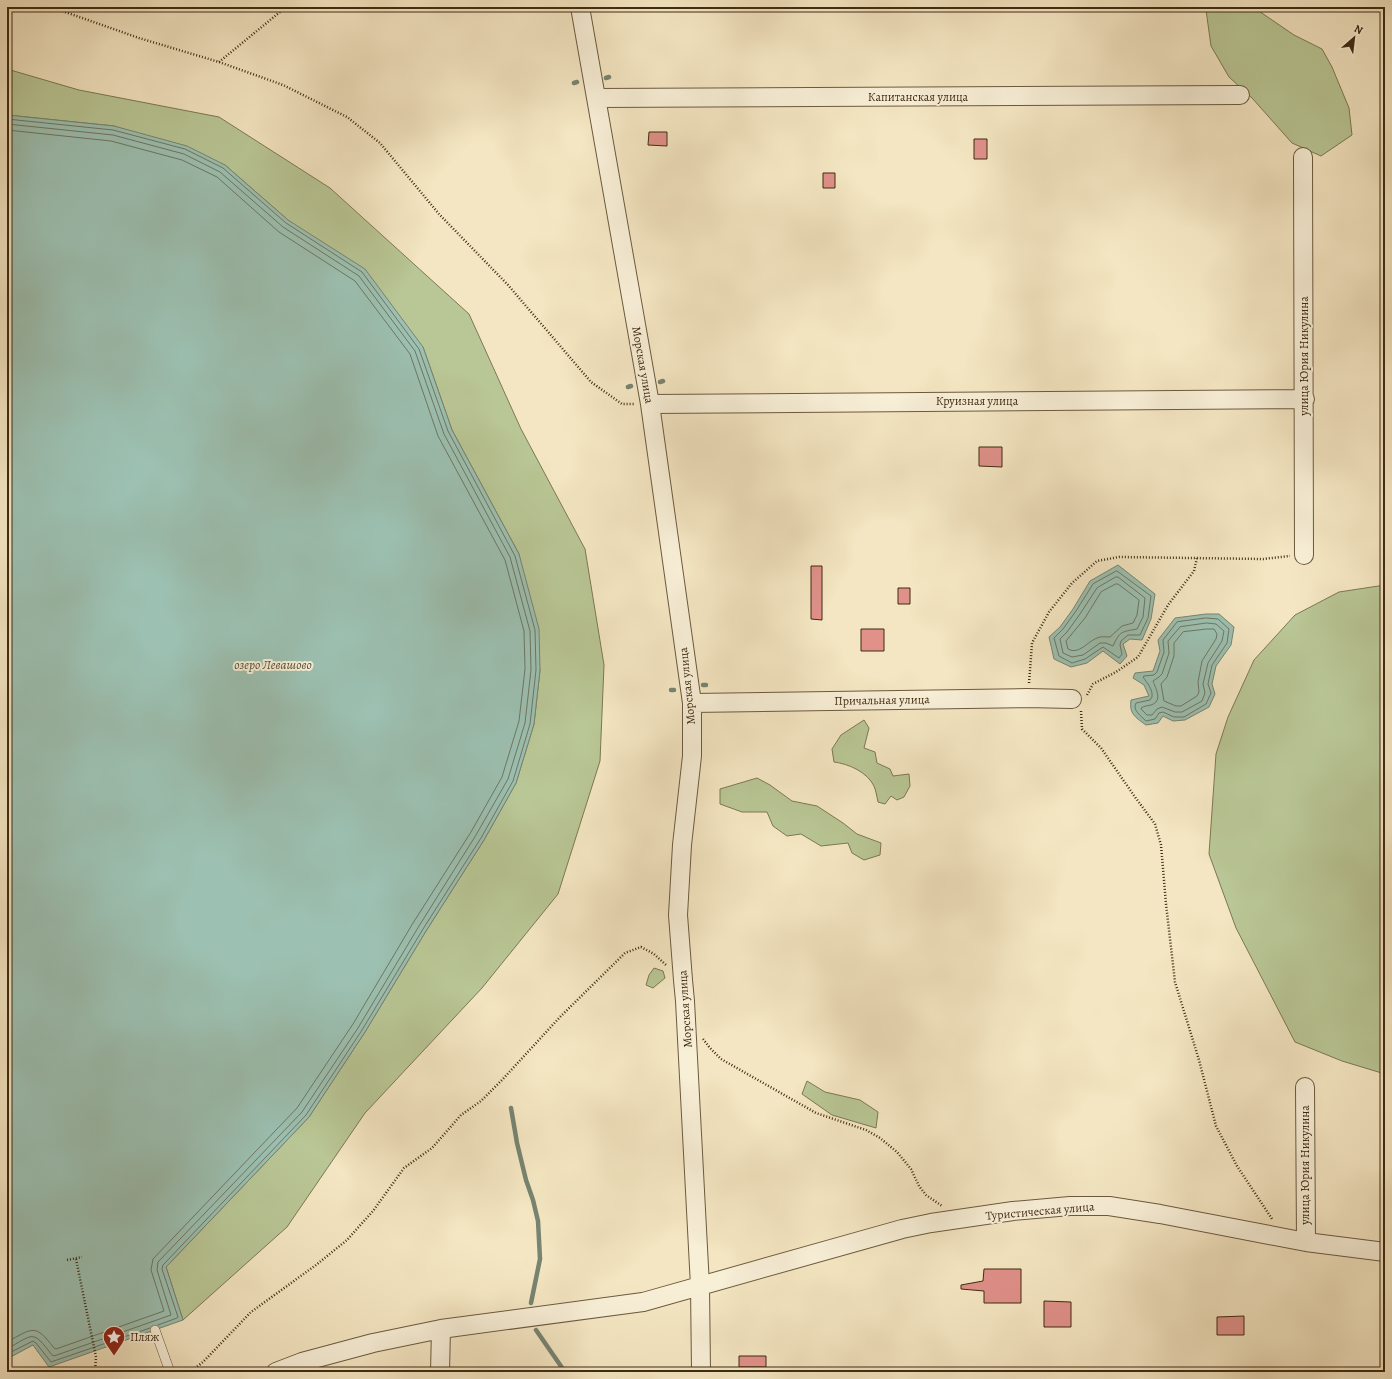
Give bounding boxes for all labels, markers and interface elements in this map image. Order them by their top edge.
north arrow [1334,18,1374,58]
text: N [1351,21,1366,38]
street label: Капитанская улица [868,89,969,105]
street label: улица Юрия Никулина [1296,296,1312,417]
street label: Морская улица [628,325,658,405]
street label: Круизная улица [936,393,1019,409]
street label: Морская улица [675,646,699,726]
water label: озеро Левашово [234,656,312,673]
street label: Причальная улица [834,691,930,709]
street label: Морская улица [674,969,696,1048]
street label: улица Юрия Никулина [1297,1105,1313,1226]
street label: Туристическая улица [985,1198,1095,1224]
place icon: Пляж [101,1324,127,1357]
place label: Пляж [130,1329,159,1345]

